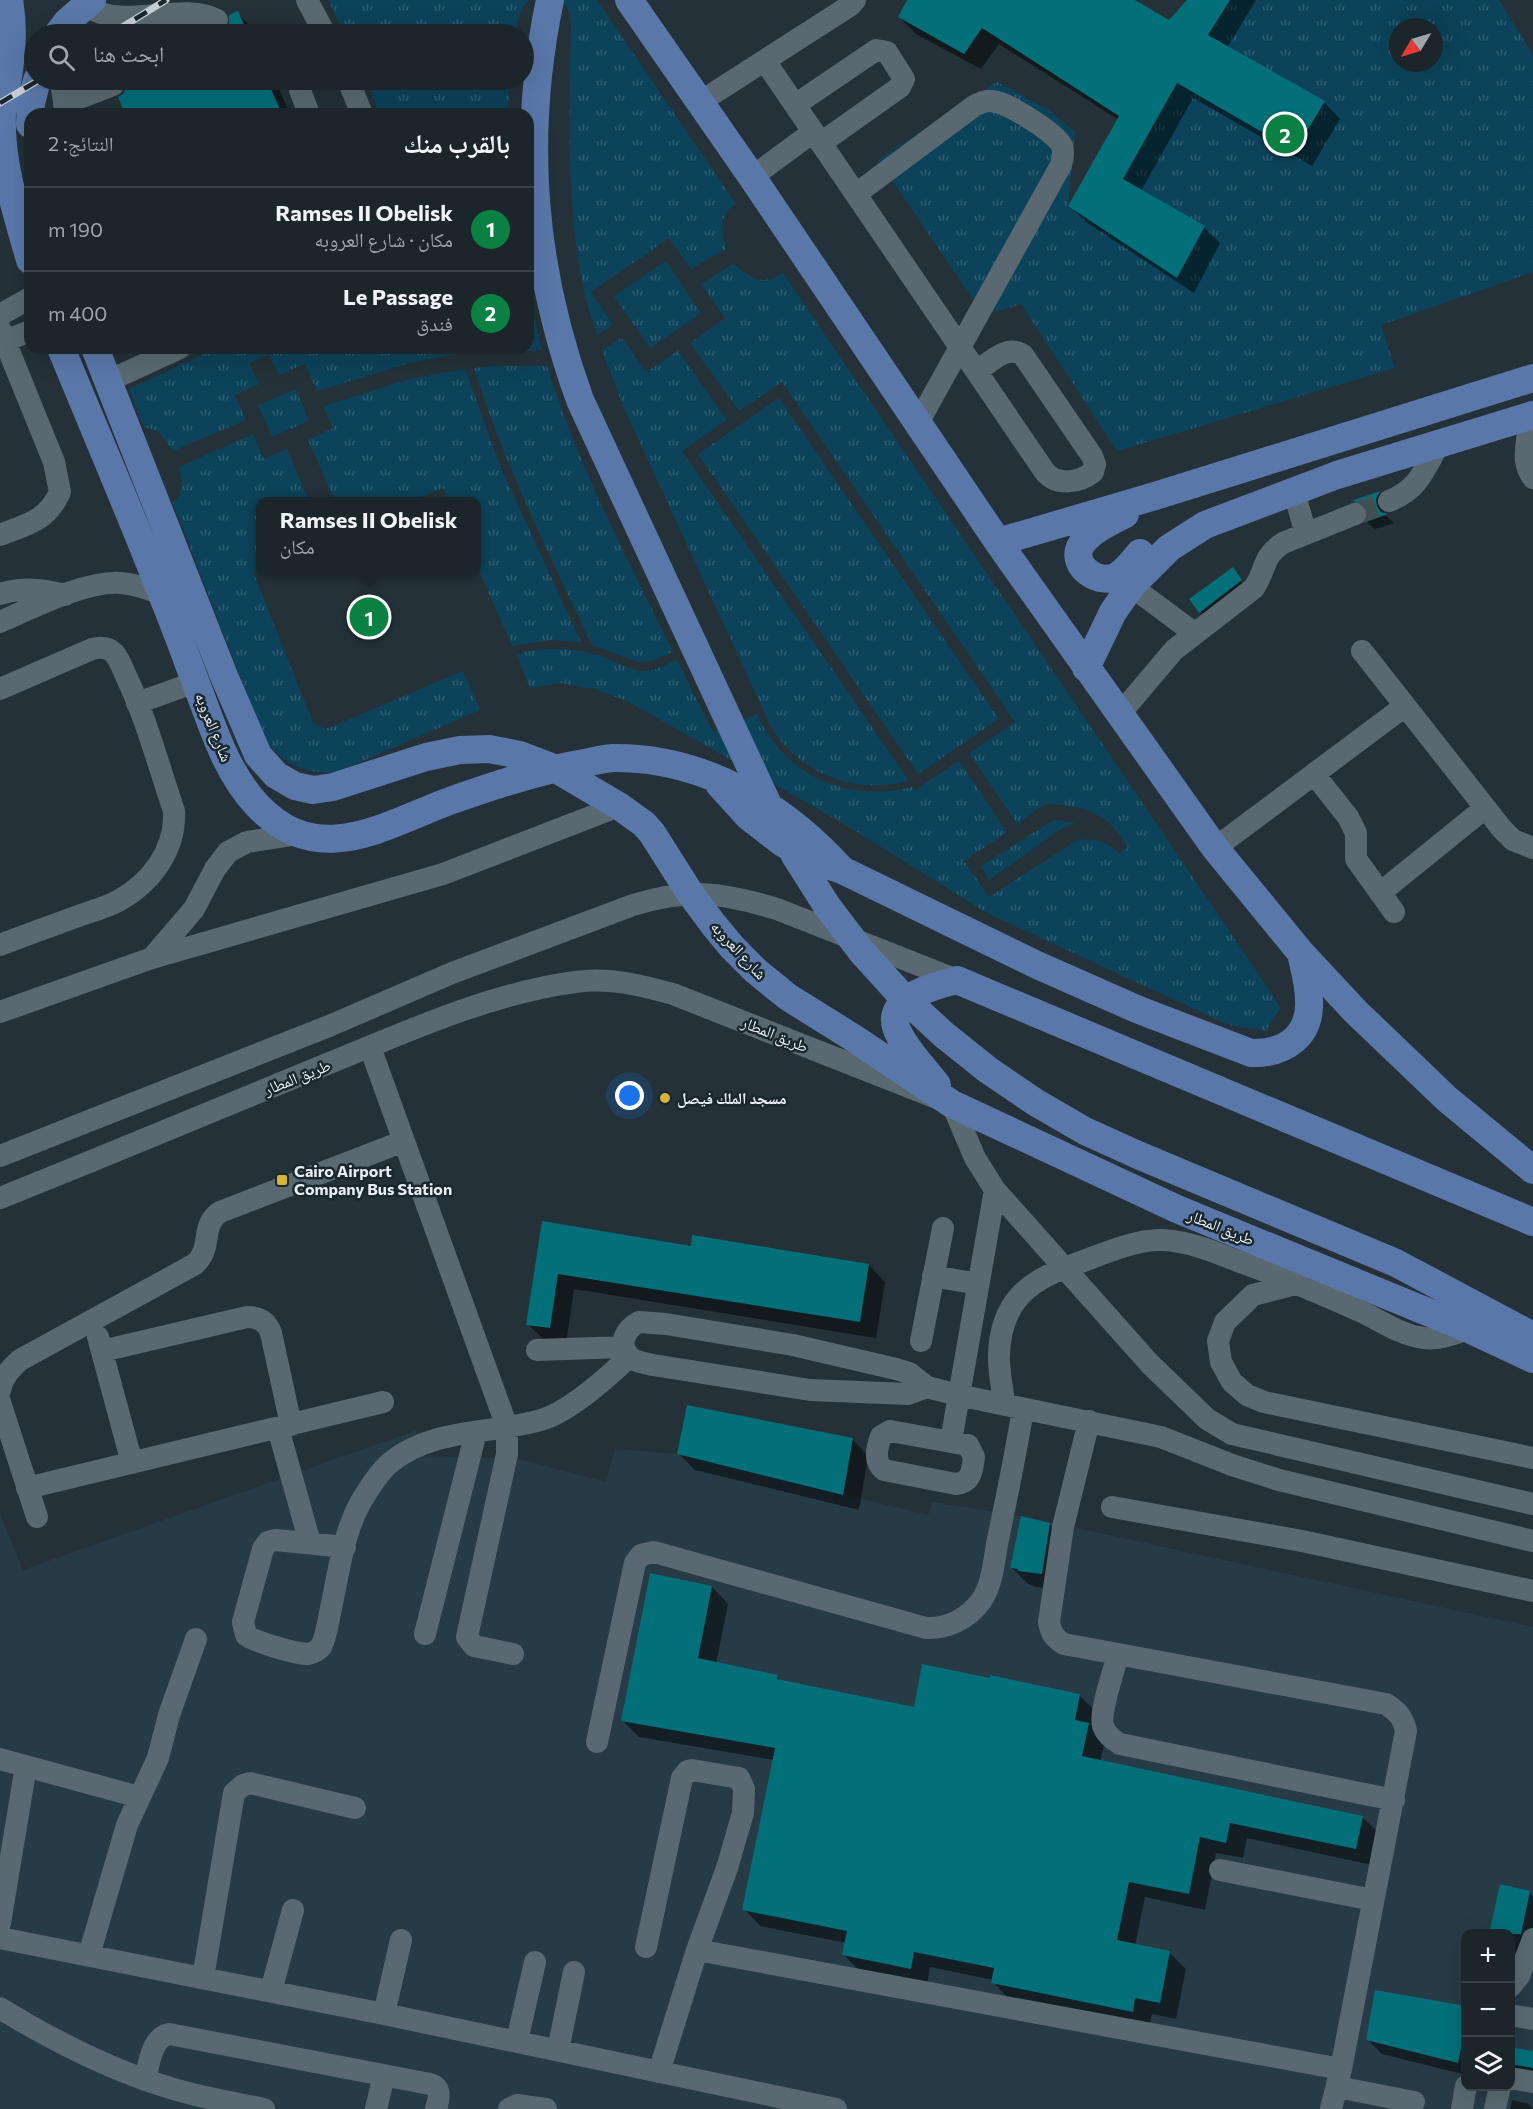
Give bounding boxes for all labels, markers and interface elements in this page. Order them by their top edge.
north arrow [1389,18,1443,72]
search box [24,24,534,90]
text: ابحث هنا [93,40,164,67]
icon: search [45,41,78,74]
pin: 2 [1266,112,1304,156]
text: بالقرب منك [404,127,510,158]
text: النتائج: 2 [48,131,114,155]
text: Ramses II Obelisk [275,199,453,226]
text: 190 m [48,217,103,241]
text: 1 [486,217,495,241]
text: مكان · شارع العروبه [314,227,453,251]
text: Le Passage [343,283,453,310]
text: 400 m [48,301,107,325]
text: 2 [485,301,496,325]
text: فندق [416,311,453,335]
popup [256,497,481,575]
text: Ramses II Obelisk [280,506,457,533]
text: مكان [280,534,315,558]
pin: 1 [350,594,388,640]
street label: شارع العروبه [190,689,237,765]
street label: شارع العروبه [706,917,771,984]
street label: طريق المطار [738,1011,811,1057]
street label: طريق المطار [260,1055,334,1101]
your location [615,1081,644,1110]
place label: مسجد الملك فيصل [677,1088,787,1108]
marker: مسجد الملك فيصل [658,1091,672,1105]
place label: Cairo Airport Company Bus Station [294,1161,452,1198]
marker: Cairo Airport Company Bus Station [275,1173,289,1187]
street label: طريق المطار [1184,1204,1257,1250]
map controls [1461,1929,1515,2091]
button: + [1461,1929,1515,1983]
button: − [1461,1983,1515,2037]
button: layers [1461,2037,1515,2091]

